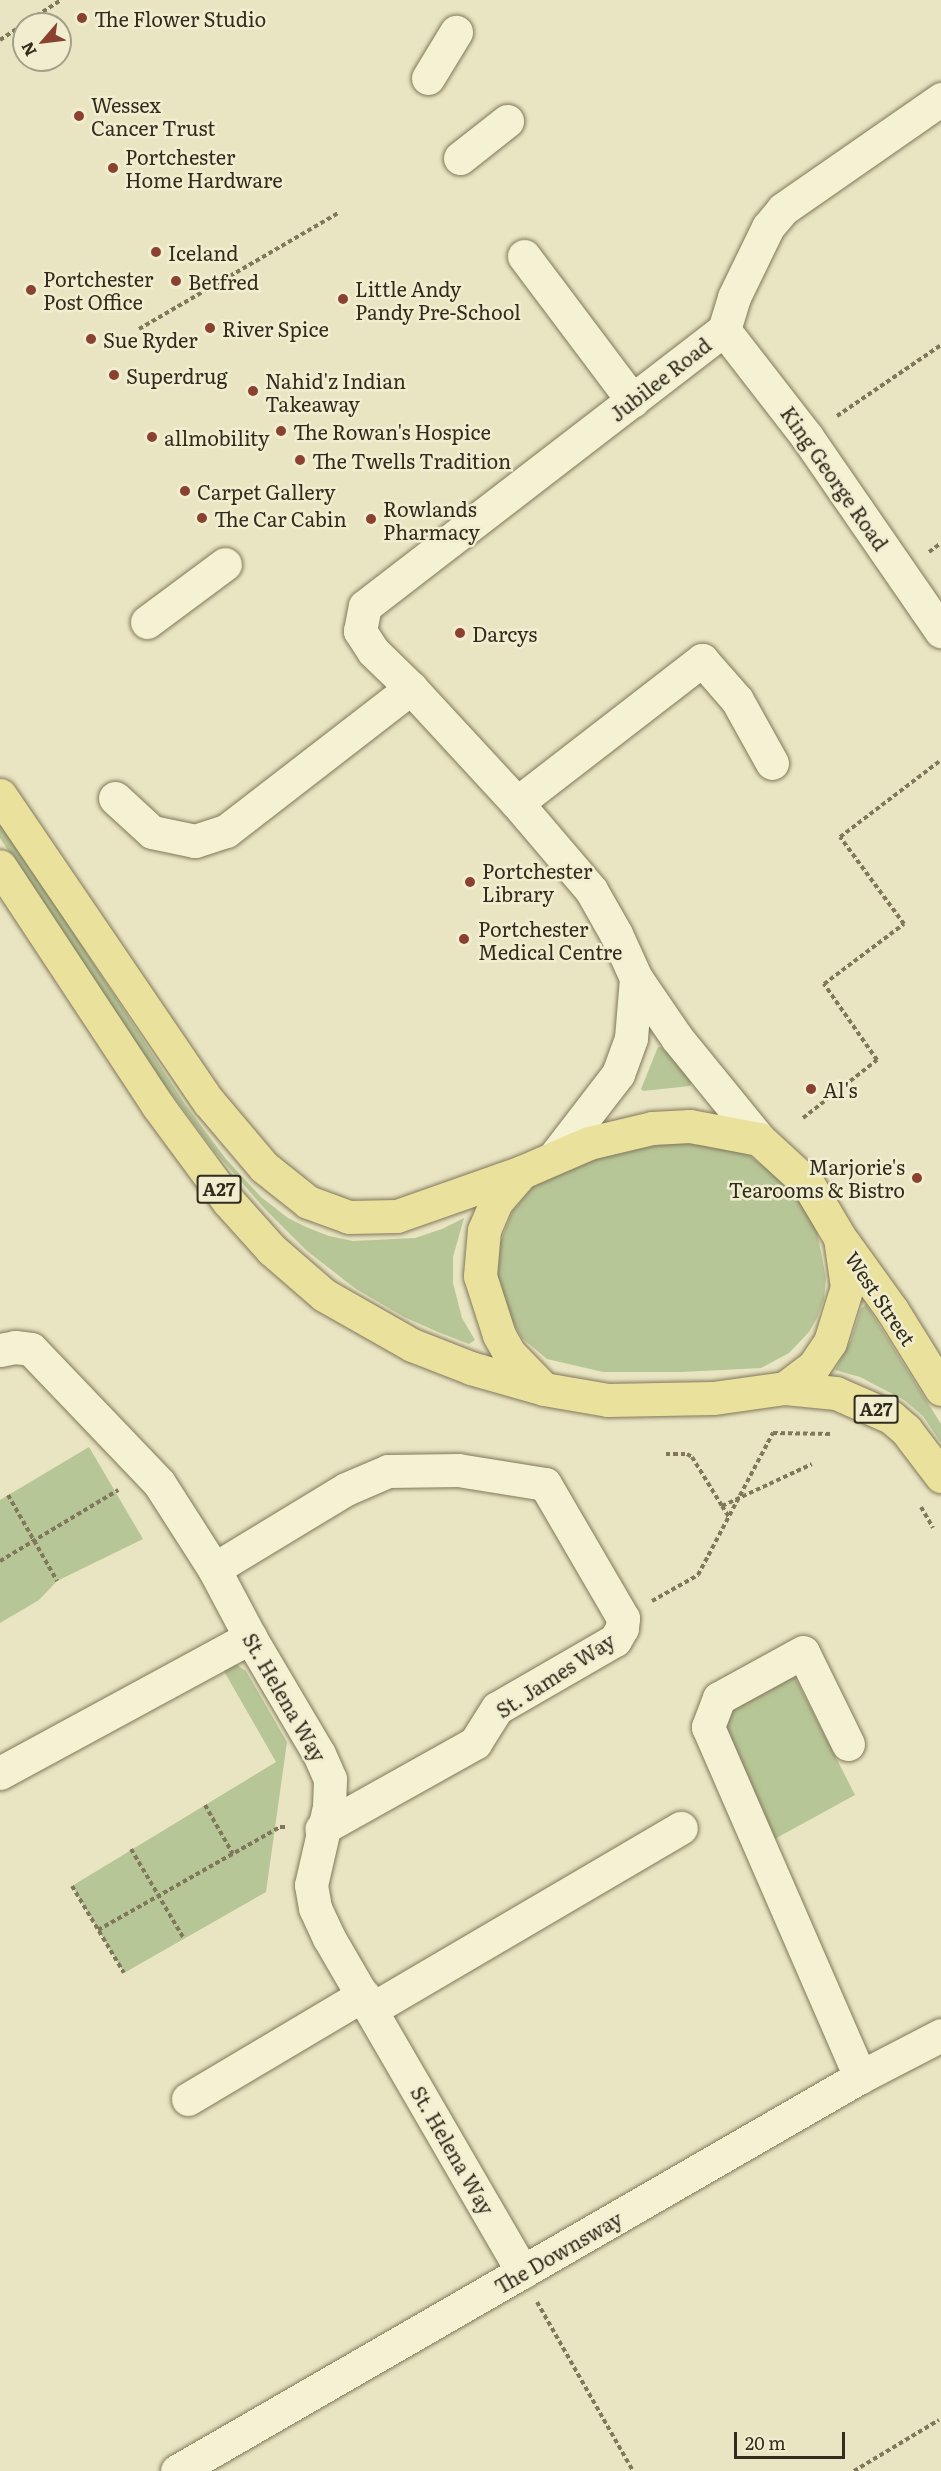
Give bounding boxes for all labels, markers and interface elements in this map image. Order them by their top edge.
place label: The Flower Studio [94,6,266,30]
marker: The Flower Studio [75,11,89,25]
north arrow [12,12,72,72]
text: N [14,38,42,61]
place label: Wessex Cancer Trust [91,92,215,139]
marker: Wessex Cancer Trust [72,109,86,123]
place label: Portchester Home Hardware [125,144,283,191]
marker: Portchester Home Hardware [106,161,120,175]
place label: Iceland [168,240,239,264]
marker: Iceland [149,245,163,259]
place label: Portchester Post Office [43,266,153,313]
place label: Betfred [188,269,259,293]
marker: Betfred [169,274,183,288]
place label: Little Andy Pandy Pre-School [355,276,521,323]
marker: Portchester Post Office [24,283,38,297]
marker: Little Andy Pandy Pre-School [336,292,350,306]
place label: River Spice [222,316,329,340]
marker: River Spice [203,321,217,335]
place label: Sue Ryder [103,327,198,351]
marker: Sue Ryder [84,332,98,346]
street label: Jubilee Road [605,332,715,426]
place label: Superdrug [126,363,228,387]
marker: Superdrug [107,368,121,382]
place label: Nahid'z Indian Takeaway [265,368,406,415]
marker: Nahid'z Indian Takeaway [246,384,260,398]
street label: King George Road [776,401,894,555]
place label: The Rowan's Hospice [293,419,491,443]
marker: The Rowan's Hospice [274,424,288,438]
place label: allmobility [164,425,270,449]
marker: allmobility [145,430,159,444]
place label: The Twells Tradition [312,448,511,472]
marker: The Twells Tradition [293,453,307,467]
place label: Carpet Gallery [197,479,335,503]
marker: Carpet Gallery [178,484,192,498]
place label: Rowlands Pharmacy [383,496,480,543]
place label: The Car Cabin [214,506,347,530]
marker: The Car Cabin [195,511,209,525]
marker: Rowlands Pharmacy [364,512,378,526]
place label: Darcys [472,621,537,645]
marker: Darcys [453,626,467,640]
place label: Portchester Library [482,858,592,905]
marker: Portchester Library [463,875,477,889]
place label: Portchester Medical Centre [478,916,622,963]
marker: Portchester Medical Centre [455,930,473,948]
place label: Al's [823,1077,858,1101]
marker: Al's [804,1082,818,1096]
place label: Marjorie's Tearooms & Bistro [728,1154,905,1201]
marker: Marjorie's Tearooms & Bistro [910,1171,924,1185]
road number: A27 [196,1174,242,1204]
street label: West Street [841,1246,921,1350]
road number: A27 [854,1394,898,1424]
street label: St. Helena Way [238,1628,332,1766]
street label: St. James Way [491,1628,619,1722]
street label: St. Helena Way [406,2081,500,2219]
street label: The Downsway [490,2206,626,2298]
scale bar [737,2420,848,2458]
text: 20 m [745,2429,786,2456]

